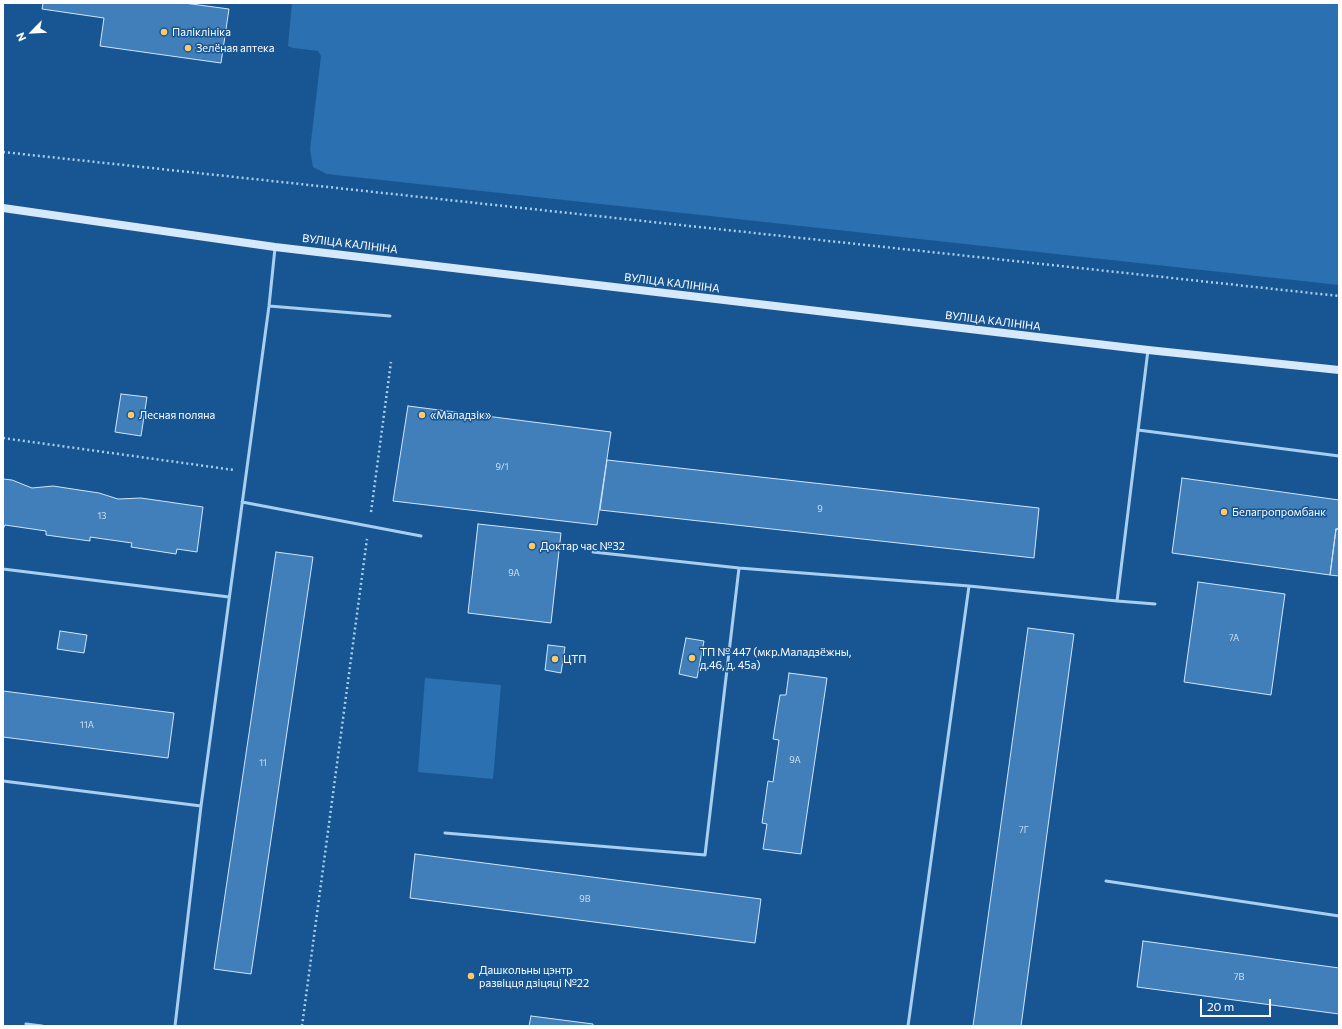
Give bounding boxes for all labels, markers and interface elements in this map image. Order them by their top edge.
north arrow [12,12,52,52]
place label: Паліклініка [172,25,231,39]
marker: Паліклініка [159,27,169,37]
text: N [13,31,28,44]
place label: Зелёная аптека [196,41,275,55]
marker: Зелёная аптека [183,43,193,53]
street label: ВУЛІЦА КАЛІНІНА [301,232,399,256]
street label: ВУЛІЦА КАЛІНІНА [623,271,721,295]
street label: ВУЛІЦА КАЛІНІНА [944,309,1042,333]
place label: Лесная поляна [139,408,215,422]
place label: «Маладзік» [430,408,491,422]
marker: Лесная поляна [126,410,136,420]
marker: «Маладзік» [417,410,427,420]
house number: 9/1 [495,462,509,472]
house number: 9 [817,504,823,514]
place label: Белагропромбанк [1232,505,1326,519]
marker: Белагропромбанк [1219,507,1229,517]
house number: 13 [98,511,106,521]
place label: Доктар час №32 [540,539,625,553]
marker: Доктар час №32 [527,541,537,551]
house number: 9А [508,568,520,578]
house number: 7А [1229,633,1239,643]
place label: ТП № 447 (мкр.Маладзёжны, д.46, д. 45а) [700,645,851,671]
place label: ЦТП [563,652,586,666]
marker: ТП № 447 (мкр.Маладзёжны, д.46, д. 45а) [687,653,697,663]
marker: ЦТП [550,654,560,664]
house number: 11А [80,720,94,730]
house number: 9А [789,755,801,765]
house number: 11 [259,758,267,768]
house number: 7Г [1019,825,1029,835]
house number: 9В [579,894,591,904]
place label: Дашкольны цэнтр развіцця дзіцяці №22 [479,963,589,989]
marker: Дашкольны цэнтр развіцця дзіцяці №22 [466,971,476,981]
house number: 7В [1234,972,1244,982]
scale bar [1202,991,1273,1017]
text: 20 m [1207,999,1234,1013]

